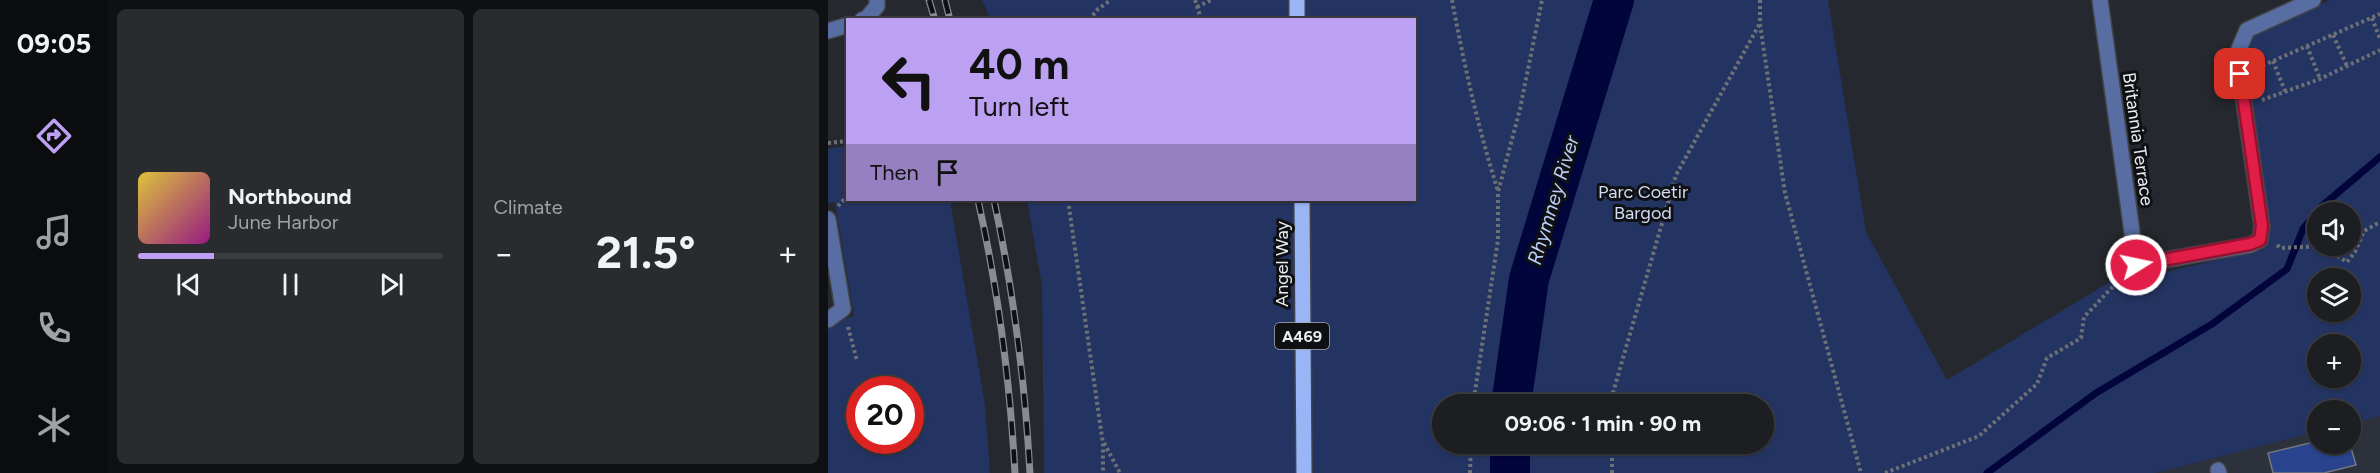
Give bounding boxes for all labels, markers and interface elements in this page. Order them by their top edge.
text: 09:05 [17,27,91,60]
text: 40 m [969,39,1069,90]
icon: left [870,42,948,120]
pin [2214,48,2265,99]
icon: arrive [2223,57,2256,90]
street label: Britannia Terrace [2118,71,2158,207]
text: Turn left [969,90,1069,123]
icon: directions [33,115,75,157]
water label: Rhymney River [1522,131,1584,267]
icon: arrive [931,156,964,189]
text: Then [870,159,919,186]
park label: Parc Coetir Bargod [1598,181,1688,224]
text: Northbound [228,183,352,210]
text: Climate [494,195,563,219]
map controls [2307,202,2361,454]
button: sound [2307,202,2361,256]
text: June Harbor [228,210,339,234]
icon: music [33,211,75,253]
street label: Angel Way [1271,220,1293,307]
text: 21.5° [596,225,695,279]
position arrow [2104,233,2168,297]
text: − [494,234,514,273]
text: + [777,234,798,273]
icon: previous [172,268,205,301]
icon: pause [274,268,307,301]
icon: next [375,268,408,301]
button: layers [2307,268,2361,322]
icon: phone [33,307,75,349]
road number: A469 [1275,323,1329,349]
button: + [2307,334,2361,388]
speed limit sign: 20 [846,376,924,454]
button: − [2307,400,2361,454]
icon: climate [33,404,75,446]
text: 09:06 · 1 min · 90 m [1505,410,1701,437]

